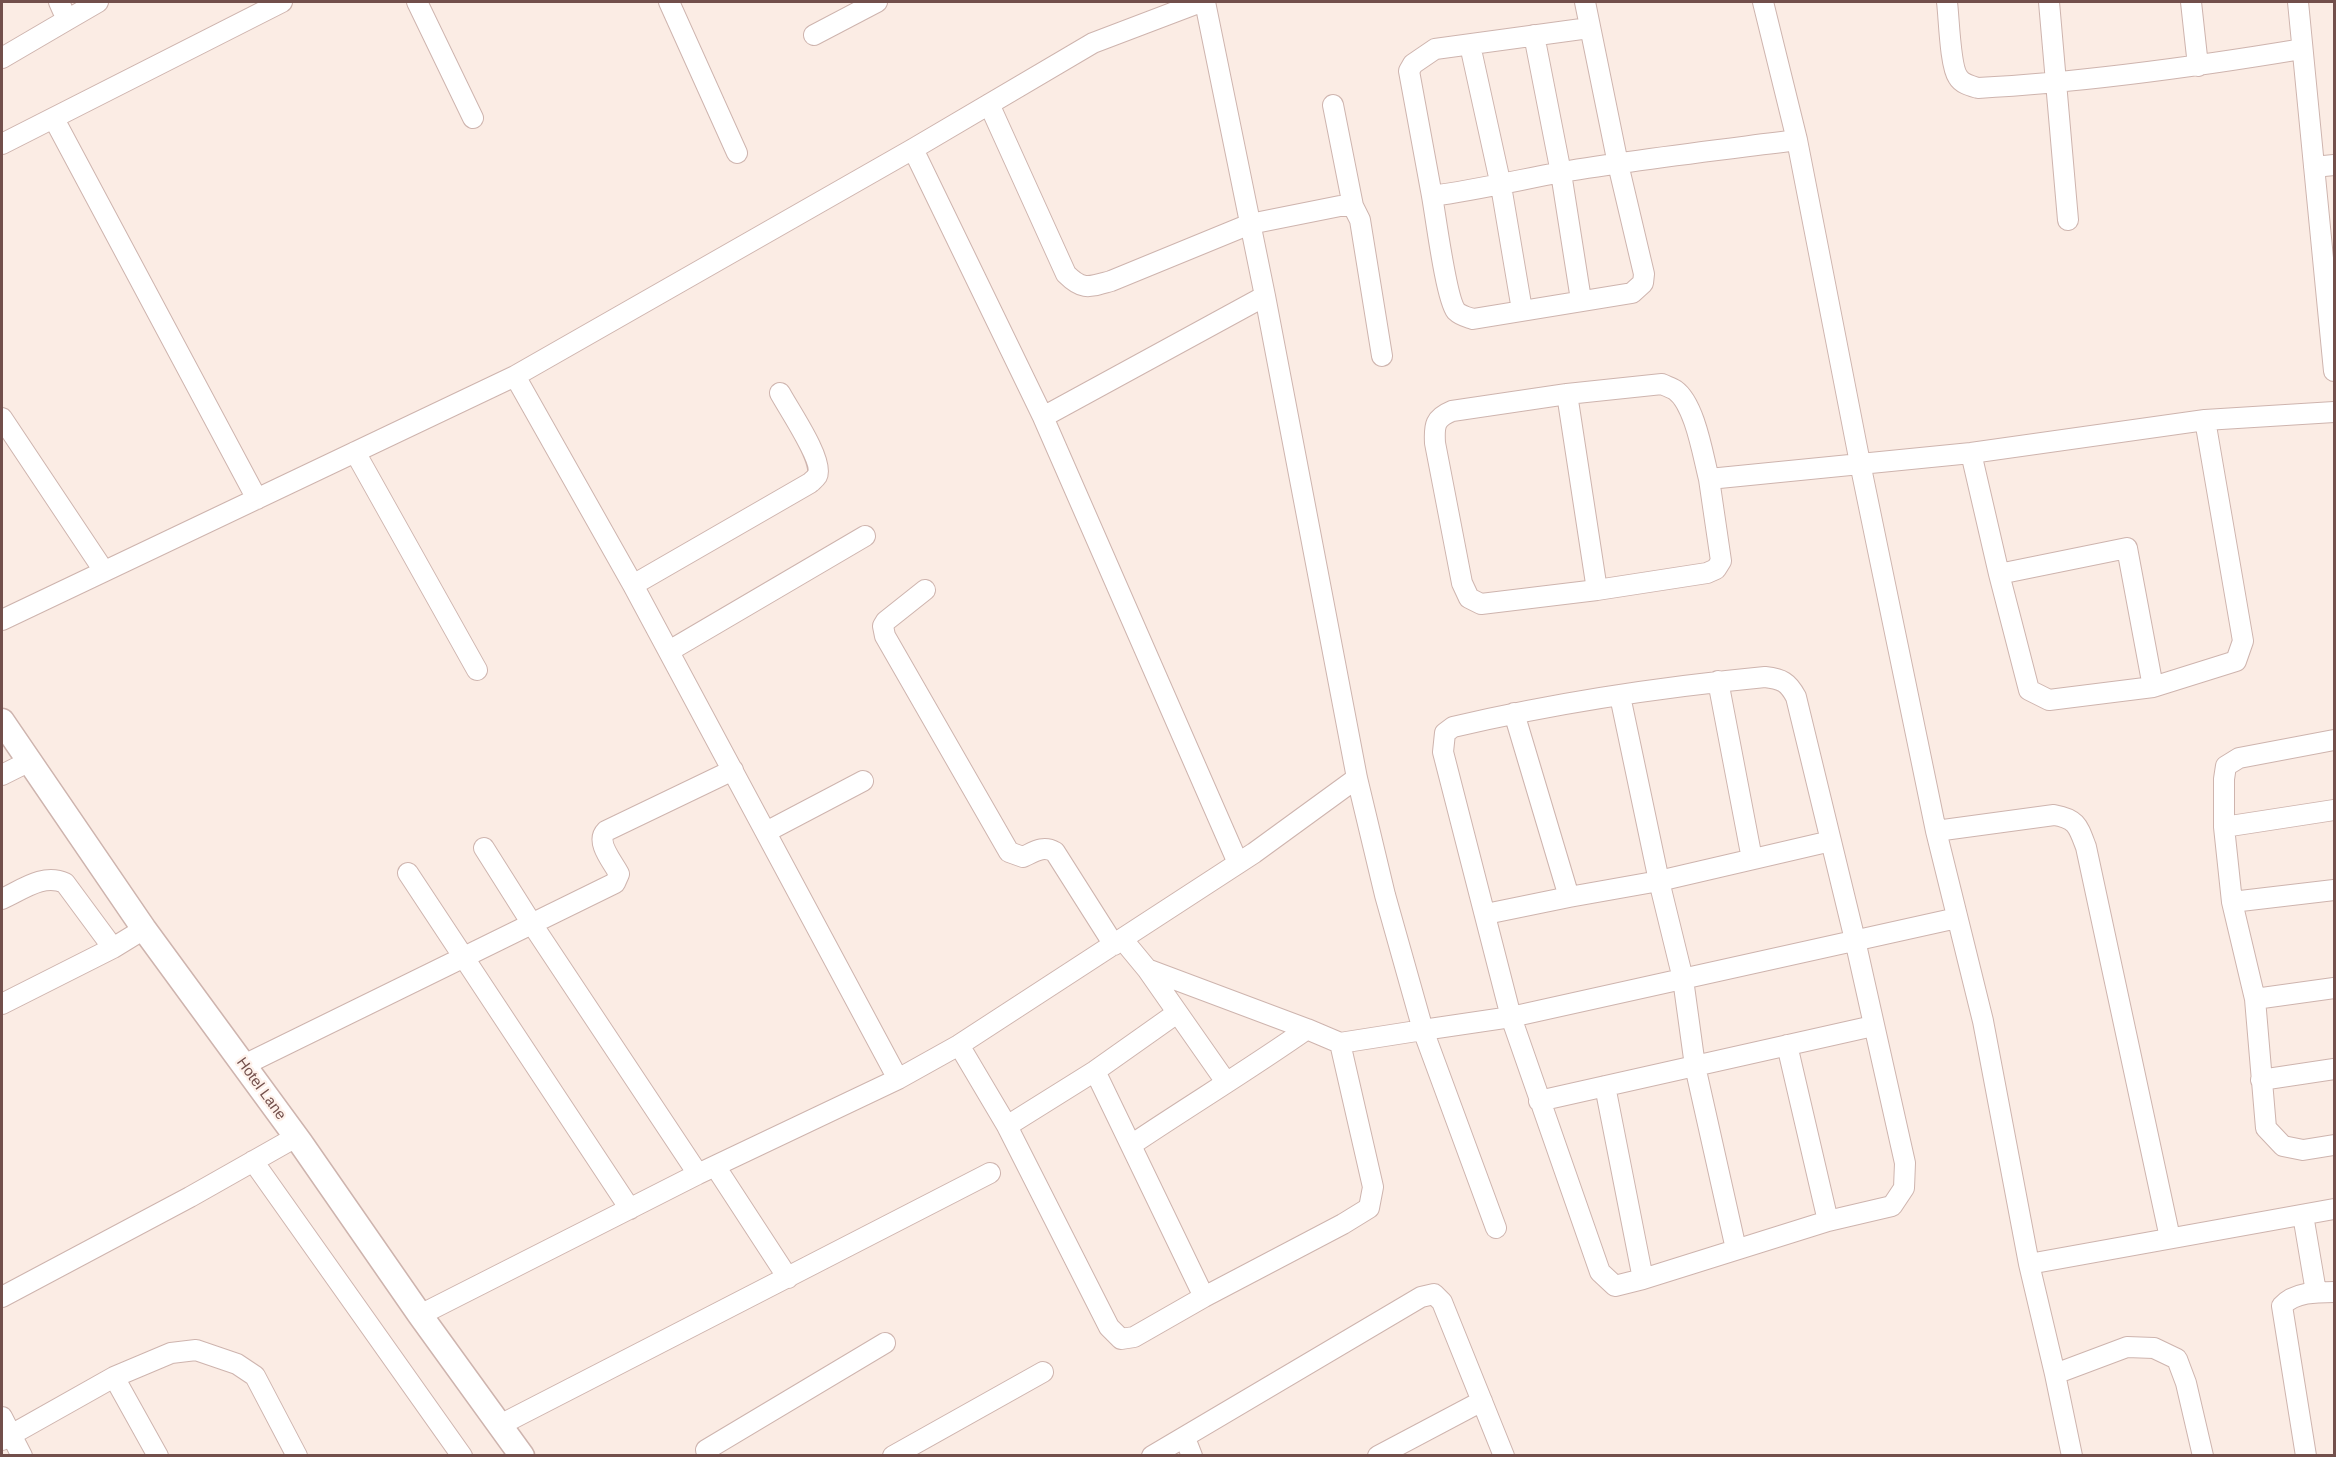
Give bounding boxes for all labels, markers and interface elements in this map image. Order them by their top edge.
street label: Hotel Lane [232,1054,290,1124]

